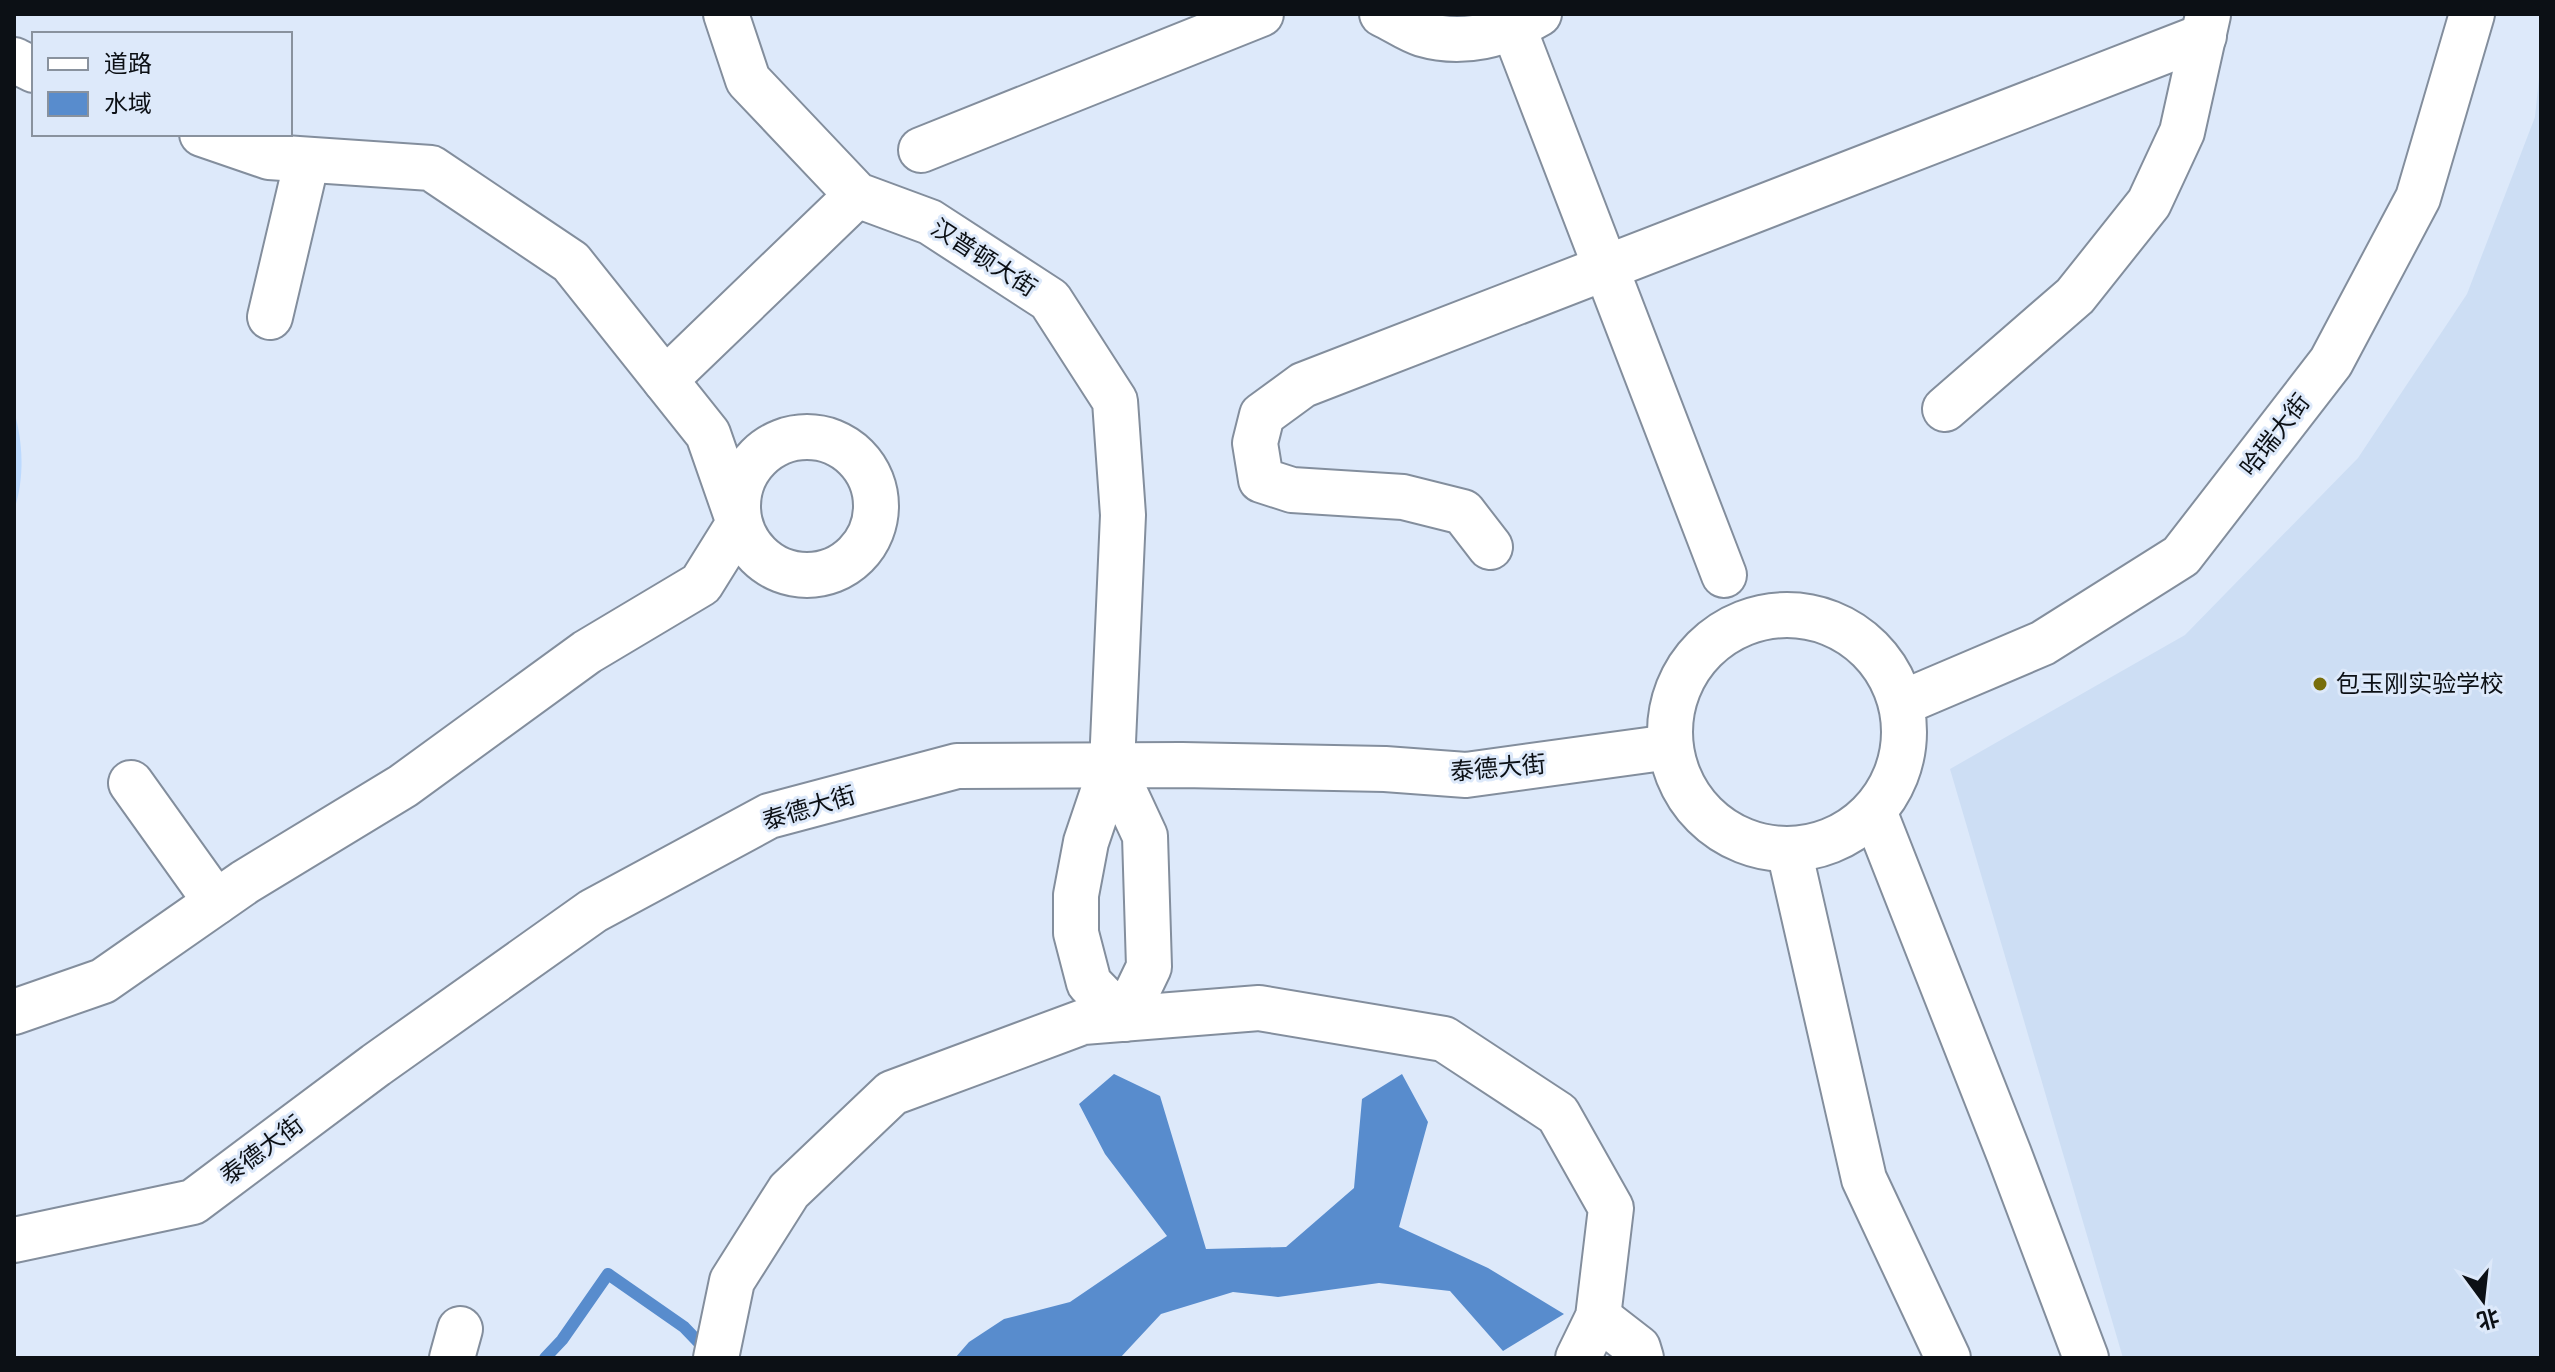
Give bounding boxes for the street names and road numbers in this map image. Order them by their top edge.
street label: 汉普顿大街 [926,209,1045,303]
street label: 哈瑞大街 [2230,385,2316,482]
street label: 泰德大街 [1448,744,1547,787]
street label: 泰德大街 [757,775,859,836]
street label: 泰德大街 [212,1105,309,1191]

